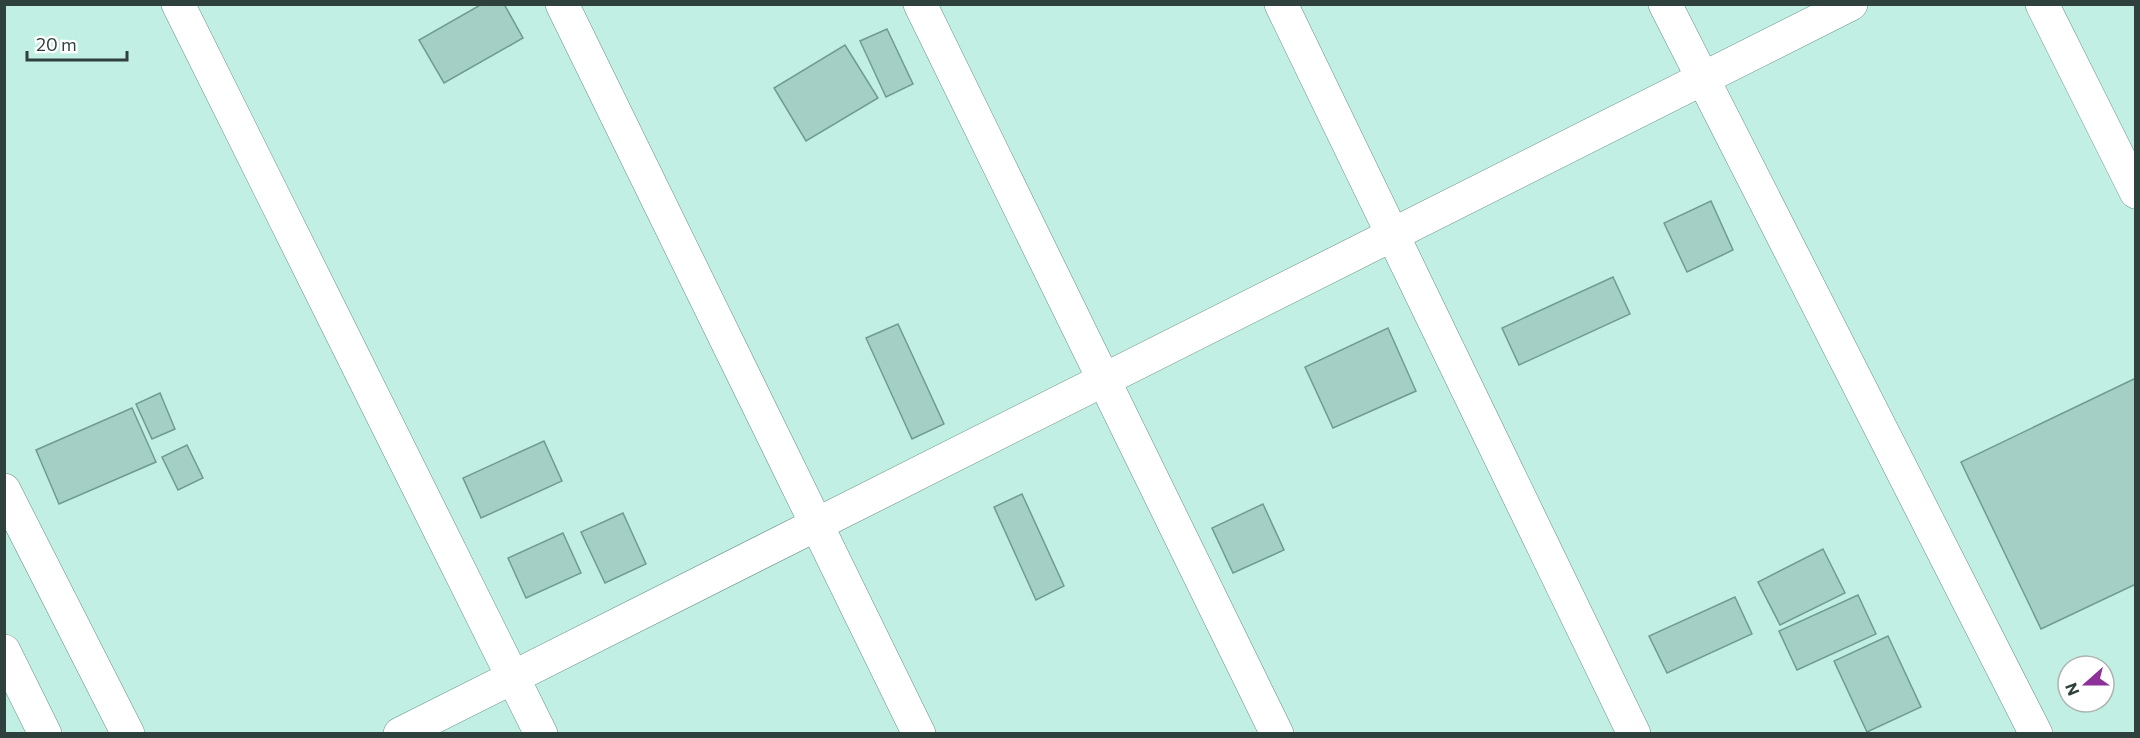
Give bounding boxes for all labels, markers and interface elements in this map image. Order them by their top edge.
scale bar [27,24,128,62]
text: 20 m [36,33,77,55]
north arrow [2056,654,2116,714]
text: N [2061,681,2083,699]

